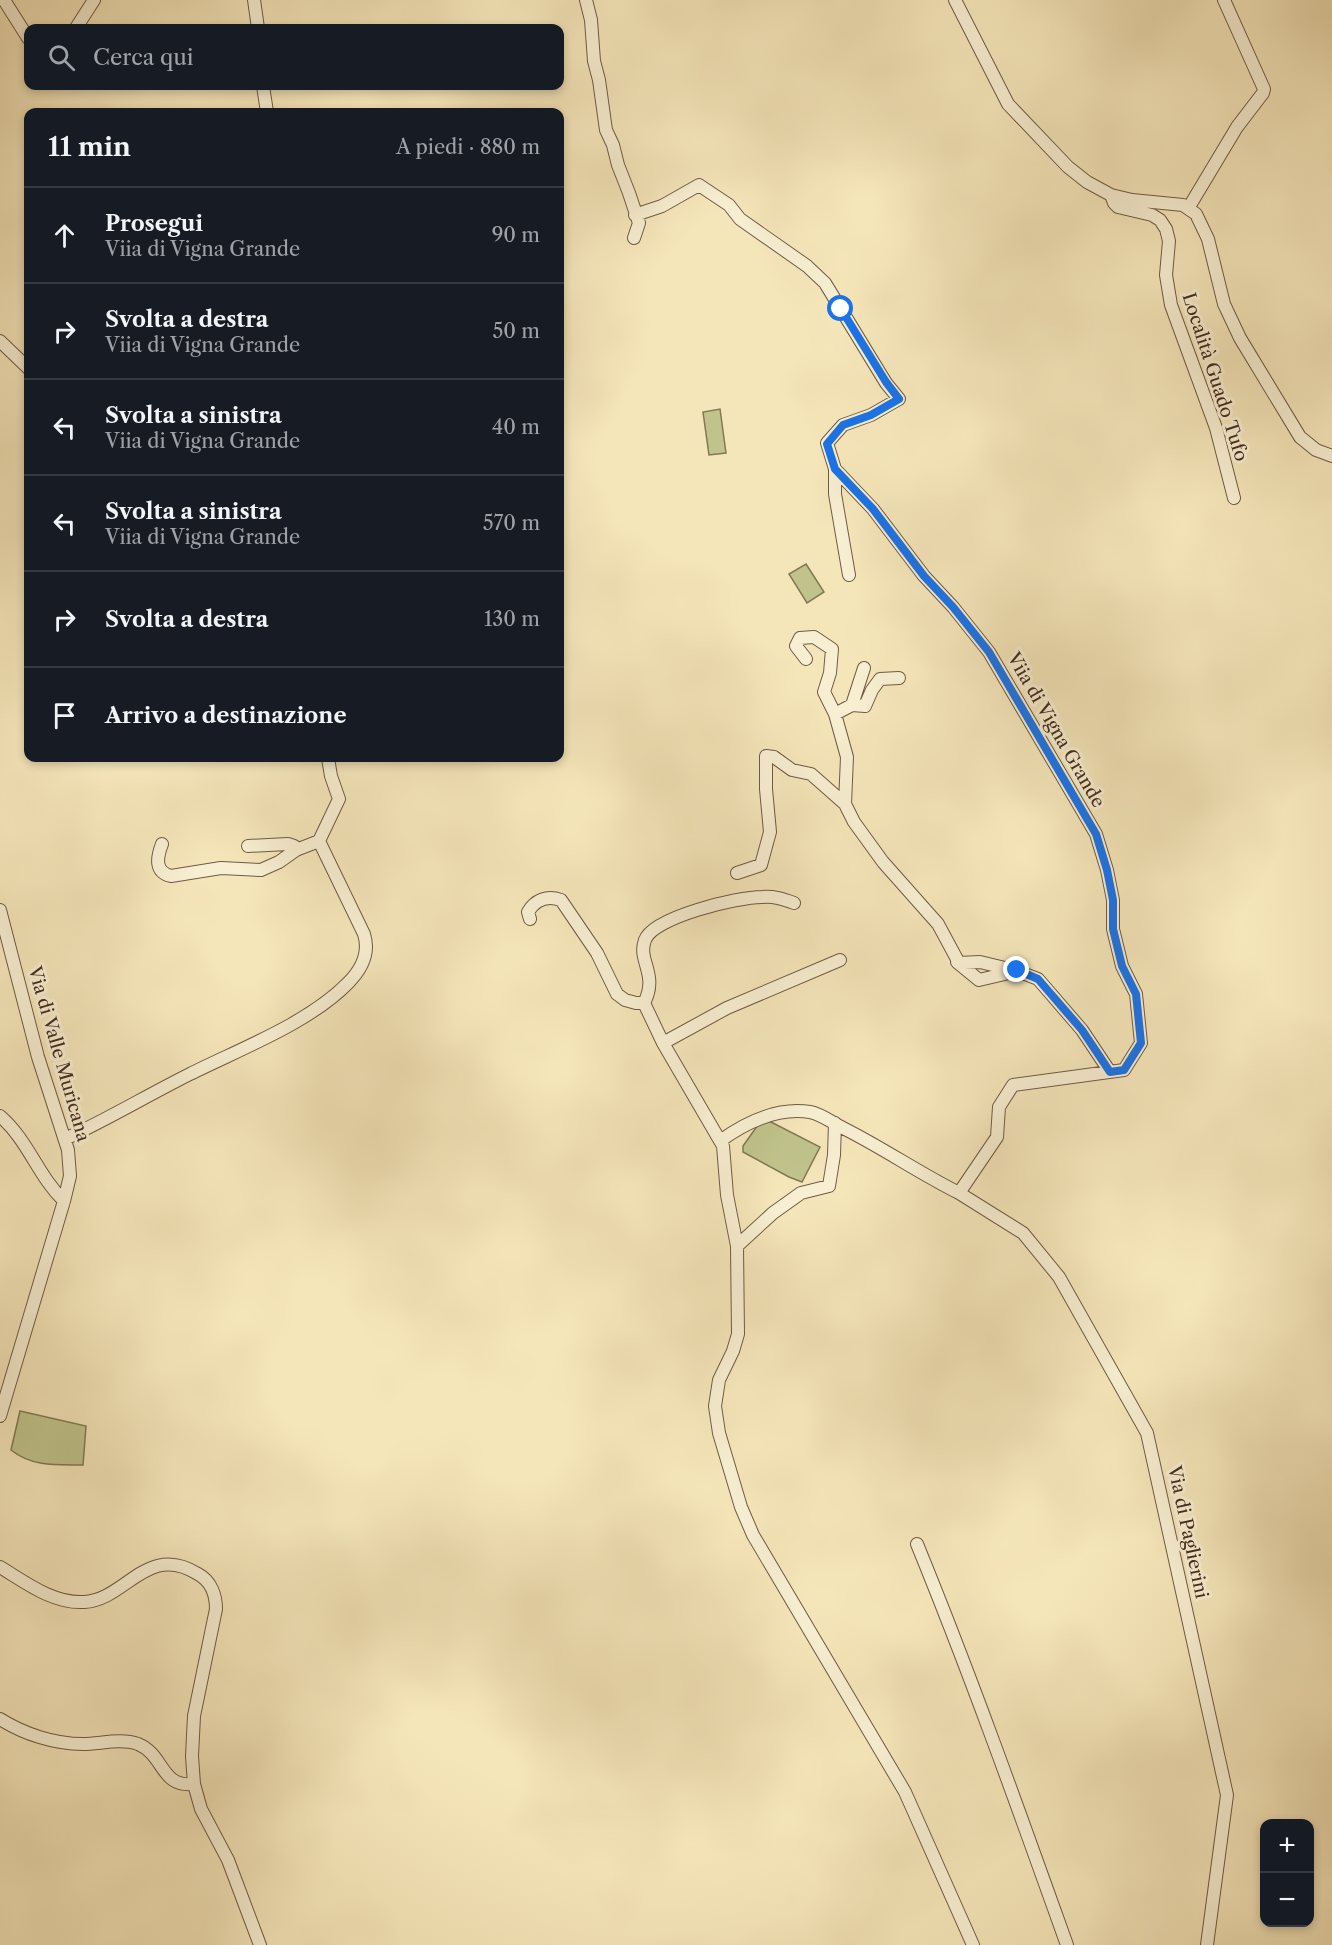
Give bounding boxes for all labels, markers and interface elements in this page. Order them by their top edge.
search box [24,24,564,90]
icon: search [45,41,78,74]
text: Cerca qui [93,44,194,71]
text: 11 min [48,131,131,163]
text: A piedi · 880 m [396,135,540,159]
text: Prosegui [105,210,203,237]
icon: ahead [48,219,81,252]
text: 90 m [492,223,540,247]
text: Viia di Vigna Grande [105,237,300,261]
street label: Località Guado Tufo [1177,290,1253,464]
route start [827,295,853,321]
text: Svolta a destra [105,306,268,333]
icon: right [48,315,81,348]
text: 50 m [493,319,540,343]
text: Viia di Vigna Grande [105,333,300,357]
text: Svolta a sinistra [105,402,282,429]
icon: left [48,411,81,444]
text: 40 m [492,415,540,439]
text: Viia di Vigna Grande [105,429,300,453]
text: Svolta a sinistra [105,498,282,525]
icon: left [48,507,81,540]
text: 570 m [483,511,540,535]
text: Viia di Vigna Grande [105,525,300,549]
icon: right [48,603,81,636]
text: Svolta a destra [105,606,268,633]
text: 130 m [484,607,540,631]
street label: Viia di Vigna Grande [1002,648,1109,812]
icon: arrive [48,699,81,732]
text: Arrivo a destinazione [105,702,347,729]
route end [1003,956,1029,982]
street label: Via di Valle Muricana [23,963,95,1145]
street label: Via di Paglierini [1163,1463,1213,1601]
map controls [1260,1819,1314,1927]
button: + [1260,1819,1314,1873]
button: − [1260,1873,1314,1927]

